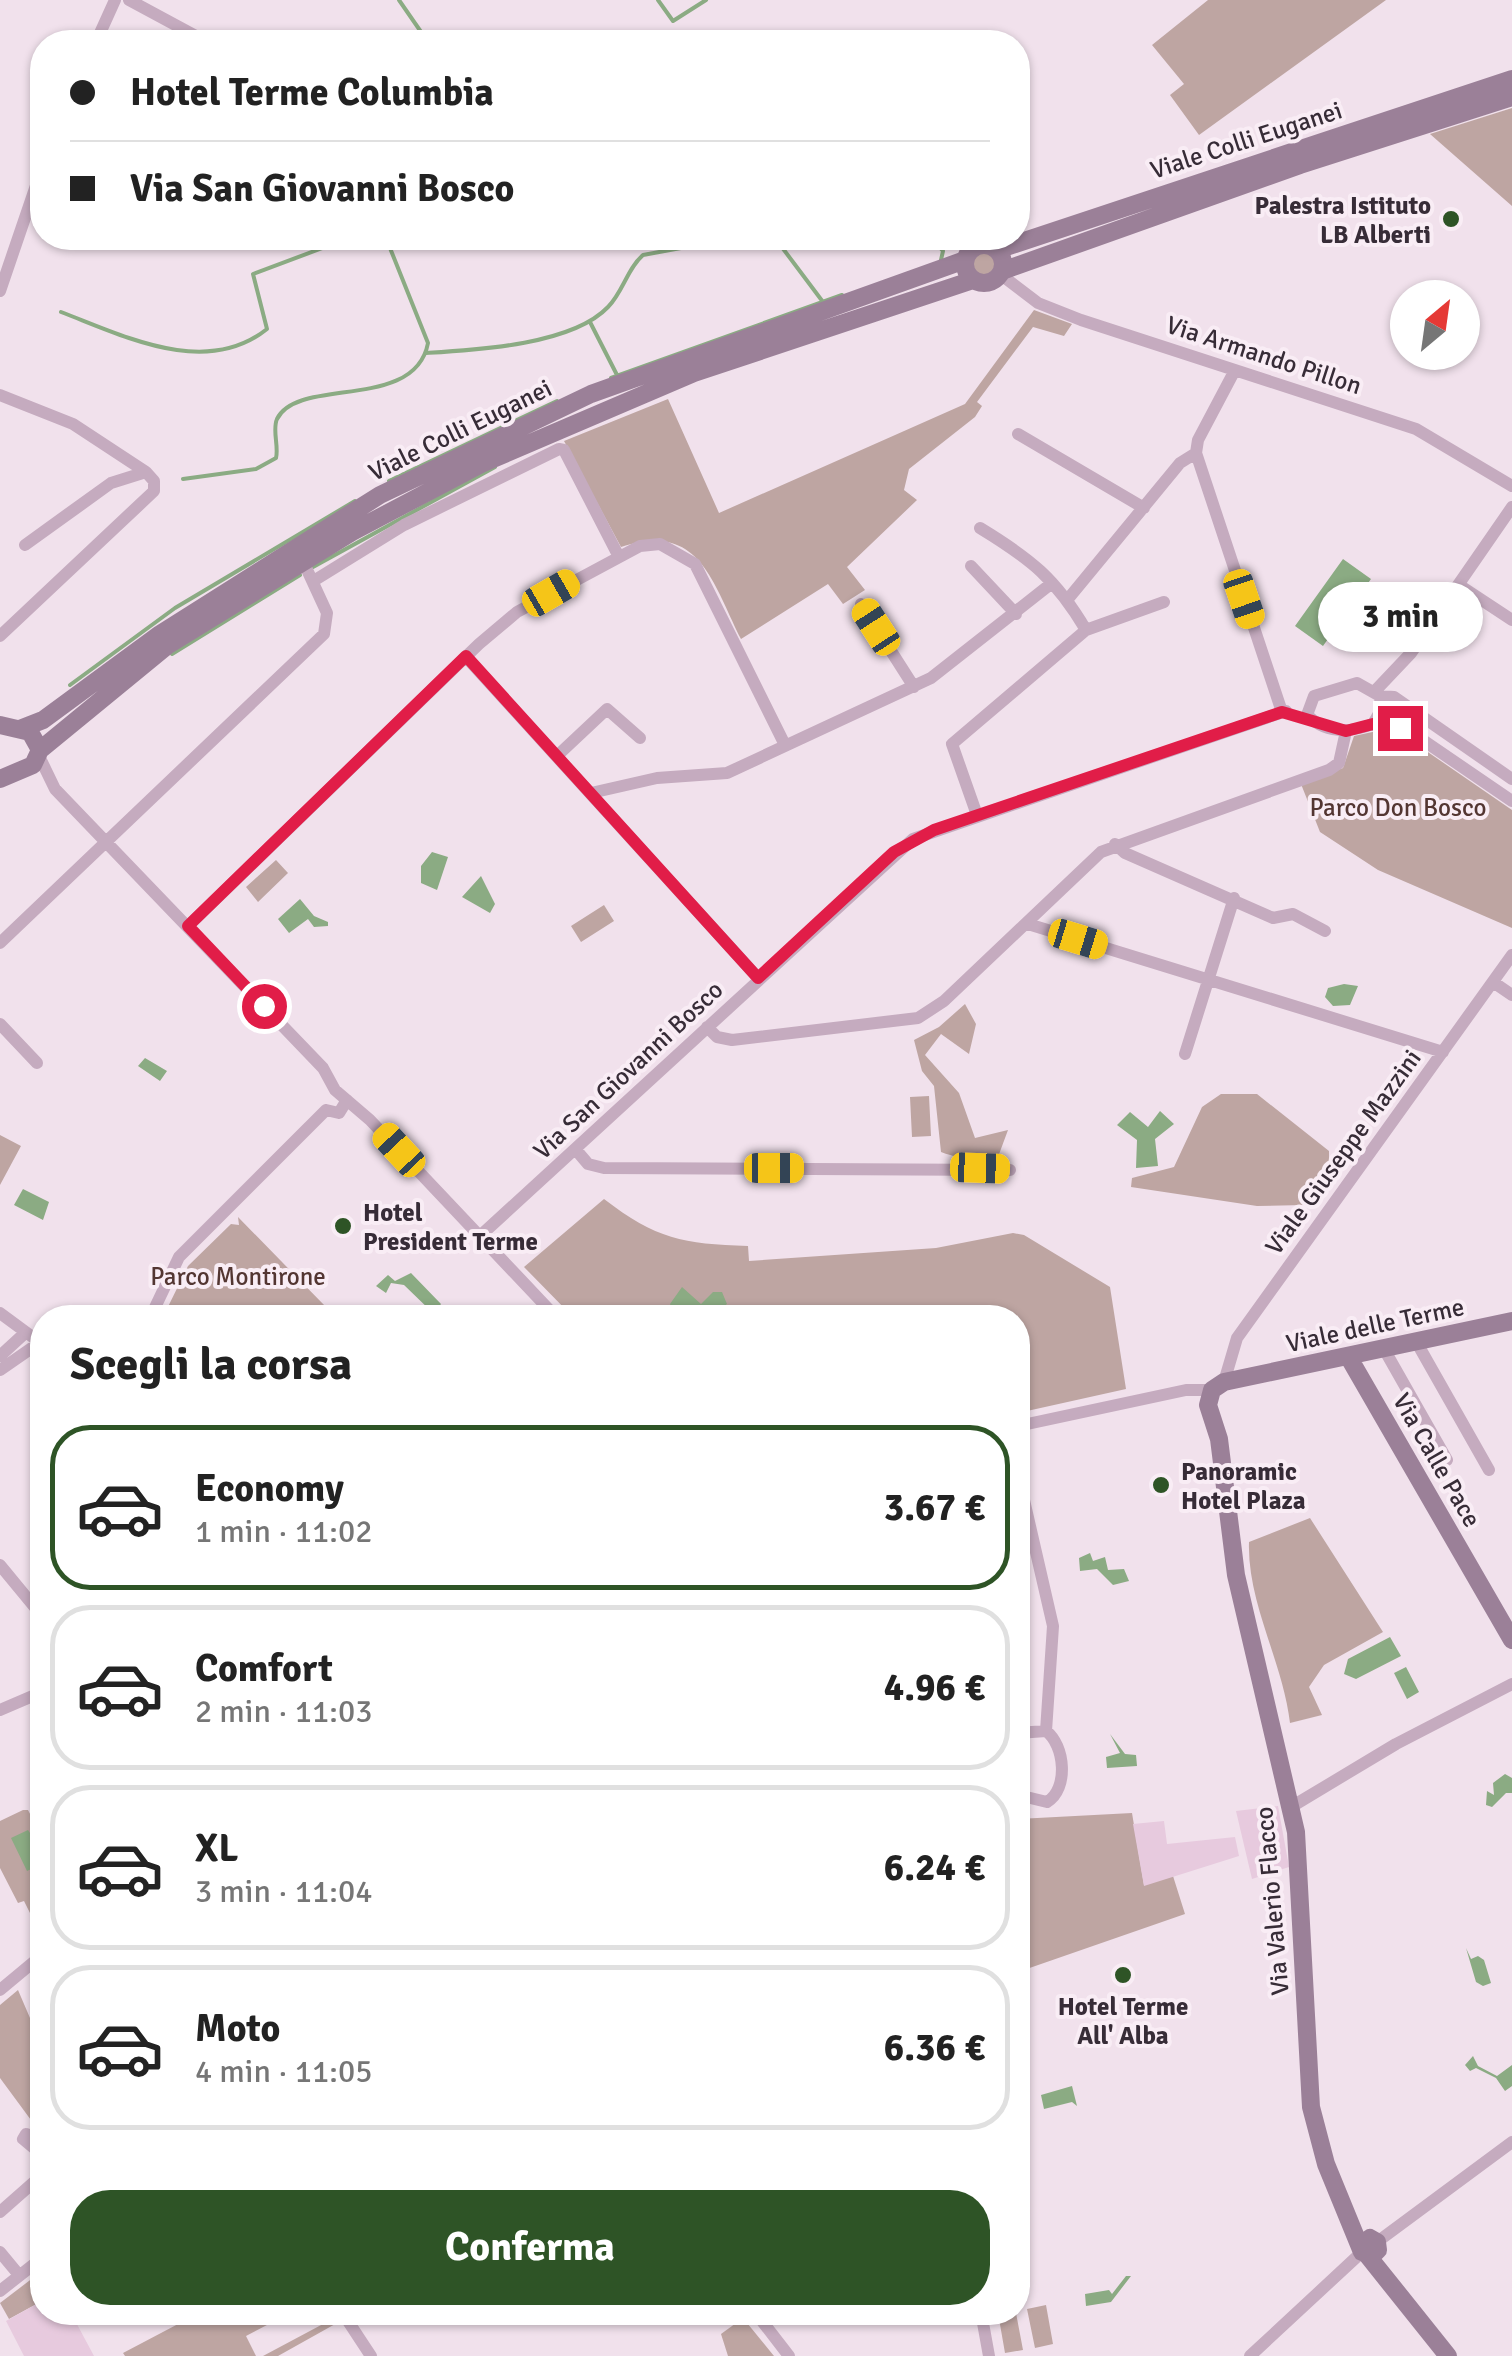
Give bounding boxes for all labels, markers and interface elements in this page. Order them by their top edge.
text: Hotel Terme Columbia [130,69,494,116]
street label: Viale Colli Euganei [1146,94,1346,186]
text: Via San Giovanni Bosco [130,165,514,212]
place label: Palestra Istituto LB Alberti [1255,190,1431,250]
marker: Palestra Istituto LB Alberti [1440,208,1462,230]
north arrow [1390,280,1480,370]
map controls [1390,280,1480,370]
street label: Via Armando Pillon [1162,309,1366,401]
street label: Viale Colli Euganei [363,372,557,488]
car [518,565,584,621]
car [1220,566,1268,632]
callout: 3 min [1318,583,1482,653]
car [847,594,905,660]
text: 3 min [1362,597,1439,636]
route end [1378,706,1423,751]
park label: Parco Don Bosco [1309,792,1487,823]
car [1045,916,1111,962]
street label: Via San Giovanni Bosco [527,974,729,1166]
route start [242,984,287,1029]
street label: Viale Giuseppe Mazzini [1258,1043,1428,1261]
car [368,1118,430,1182]
car [949,1152,1011,1184]
car [744,1153,804,1183]
place label: Hotel President Terme [363,1197,538,1257]
marker: Hotel President Terme [332,1215,354,1237]
park label: Parco Montirone [150,1261,326,1292]
street label: Viale delle Terme [1283,1291,1467,1359]
text: Scegli la corsa [70,1337,352,1392]
street label: Via Calle Pace [1386,1388,1488,1532]
place label: Panoramic Hotel Plaza [1181,1456,1306,1516]
icon: car [75,1463,165,1553]
text: Economy [195,1465,344,1512]
marker: Panoramic Hotel Plaza [1150,1474,1172,1496]
text: 3.67 € [884,1484,985,1531]
text: 1 min · 11:02 [195,1512,373,1551]
icon: car [75,1643,165,1733]
text: Comfort [195,1645,333,1692]
text: 4.96 € [884,1664,985,1711]
text: 2 min · 11:03 [195,1692,373,1731]
street label: Via Valerio Flacco [1248,1805,1296,1997]
icon: car [75,1823,165,1913]
text: XL [195,1825,238,1872]
text: 6.24 € [884,1844,985,1891]
text: 3 min · 11:04 [195,1872,373,1911]
marker: Hotel Terme All' Alba [1112,1964,1134,1986]
place label: Hotel Terme All' Alba [1058,1991,1188,2051]
icon: car [75,2003,165,2093]
text: Moto [195,2005,280,2052]
text: 6.36 € [884,2024,985,2071]
text: 4 min · 11:05 [195,2052,373,2091]
button: Conferma [70,2190,990,2305]

